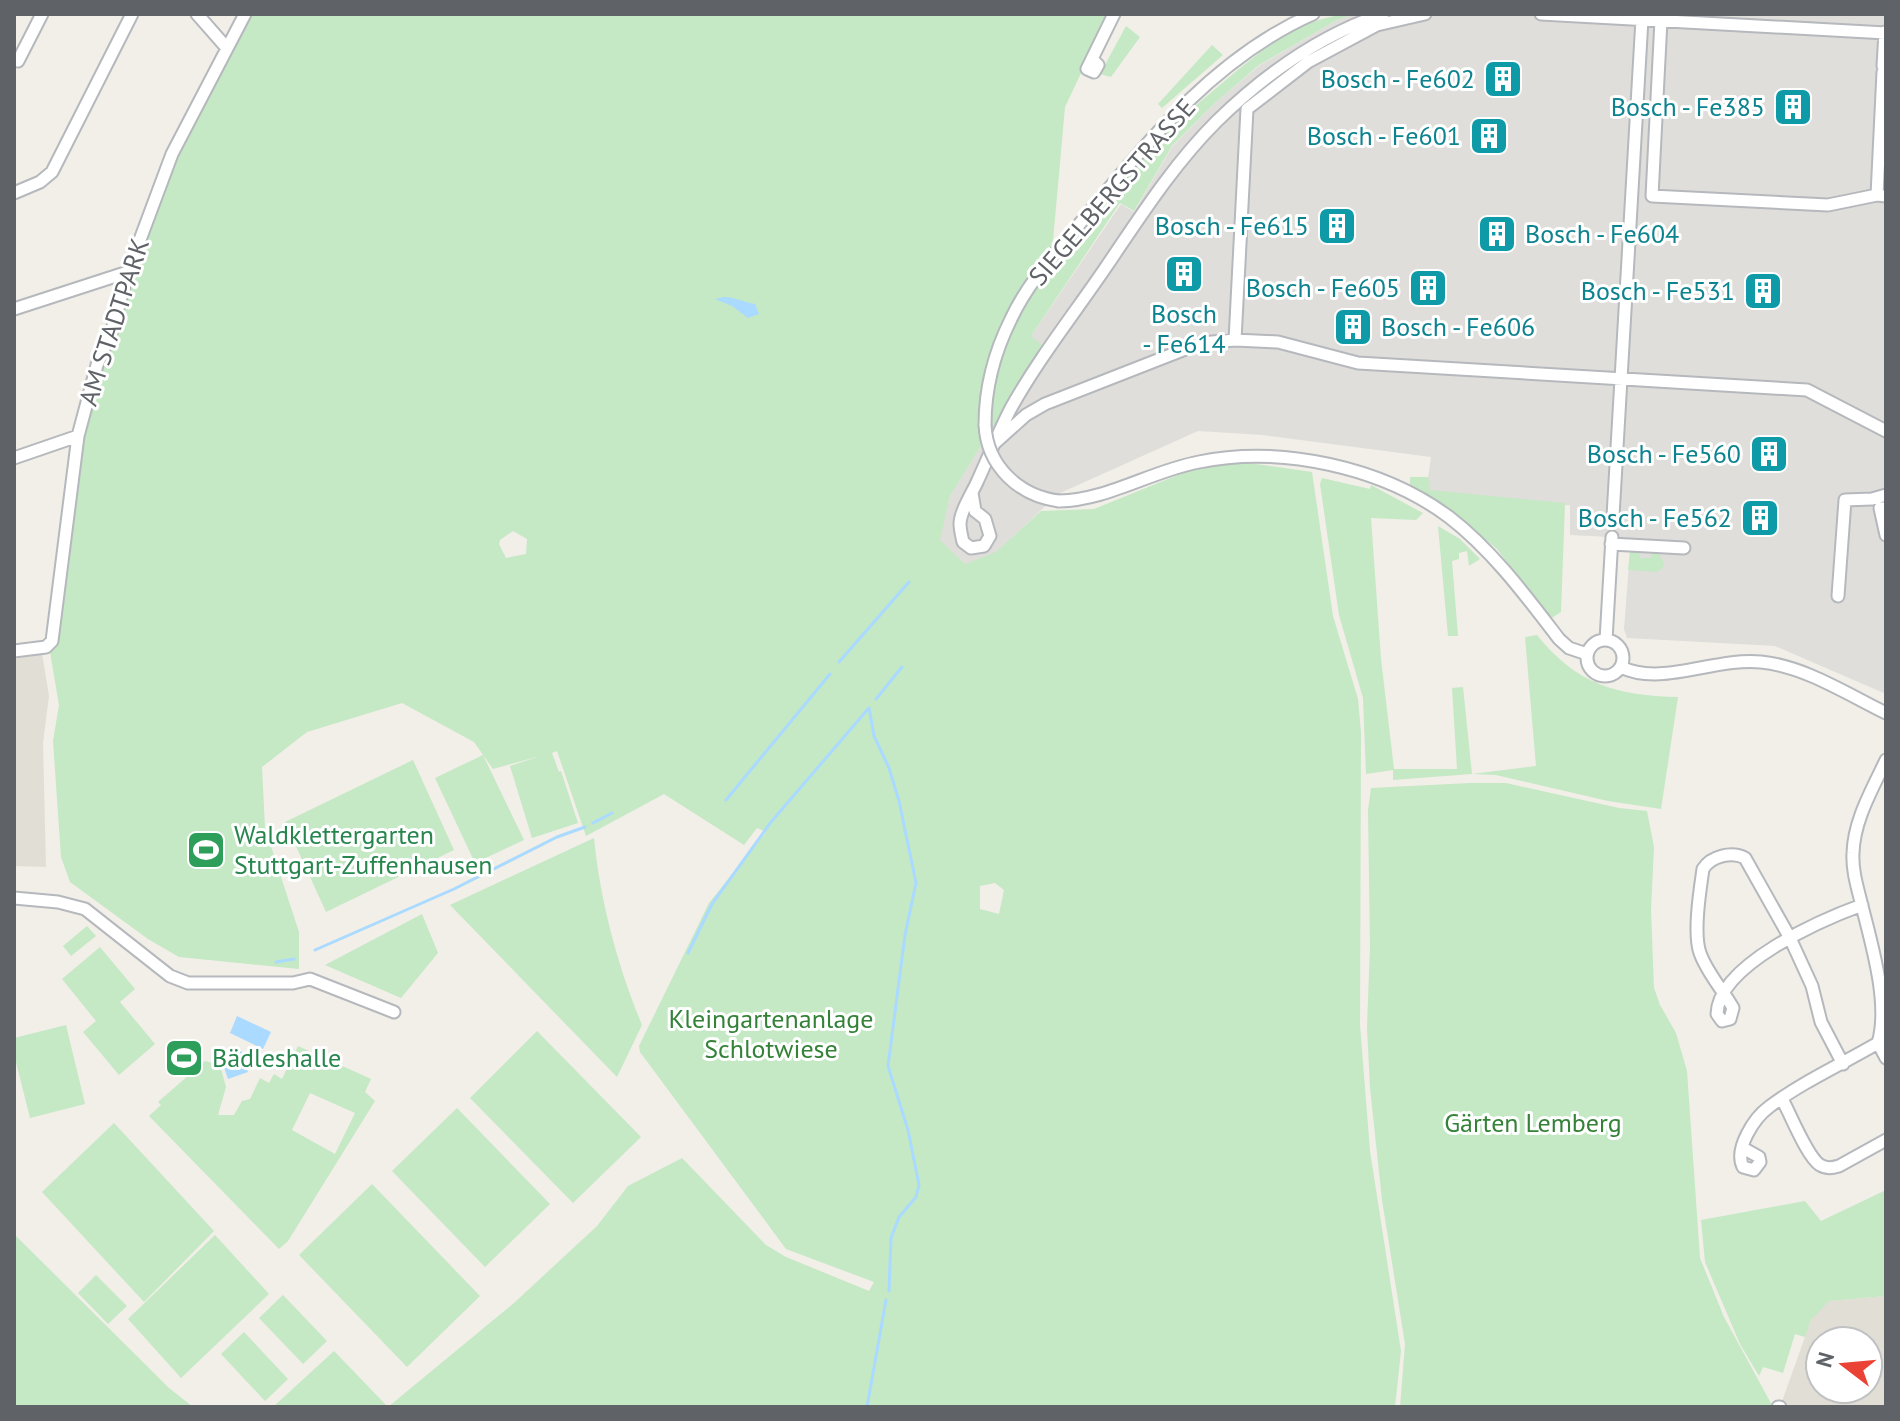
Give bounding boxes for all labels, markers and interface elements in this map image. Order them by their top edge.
building icon: Bosch - Fe602 [1482,58,1524,100]
place label: Bosch - Fe602 [1321,62,1475,95]
building icon: Bosch - Fe385 [1772,86,1814,128]
place label: Bosch - Fe385 [1611,90,1765,123]
street label: SIEGELBERGSTRASSE [1021,91,1202,292]
building icon: Bosch - Fe601 [1468,115,1510,157]
place label: Bosch - Fe601 [1307,119,1461,152]
building icon: Bosch - Fe615 [1316,205,1358,247]
place label: Bosch - Fe615 [1155,209,1309,242]
building icon: Bosch - Fe604 [1476,213,1518,255]
place label: Bosch - Fe604 [1525,217,1679,250]
street label: AM STADTPARK [71,234,156,410]
building icon: Bosch - Fe614 [1163,253,1205,295]
building icon: Bosch - Fe605 [1407,267,1449,309]
building icon: Bosch - Fe531 [1742,270,1784,312]
place label: Bosch - Fe605 [1246,271,1400,304]
place label: Bosch - Fe531 [1581,274,1735,307]
place label: Bosch - Fe614 [1142,297,1226,360]
building icon: Bosch - Fe606 [1332,306,1374,348]
place label: Bosch - Fe606 [1381,310,1535,343]
building icon: Bosch - Fe560 [1748,433,1790,475]
place label: Bosch - Fe560 [1587,437,1741,470]
building icon: Bosch - Fe562 [1739,497,1781,539]
place label: Bosch - Fe562 [1578,501,1732,534]
place label: Waldklettergarten Stuttgart-Zuffenhausen [234,818,492,881]
sports icon: Waldklettergarten Stuttgart-Zuffenhausen [185,829,227,871]
park label: Kleingartenanlage Schlotwiese [668,1002,874,1065]
sports icon: Bädleshalle [163,1037,205,1079]
place label: Bädleshalle [212,1041,341,1074]
park label: Gärten Lemberg [1444,1106,1622,1139]
north arrow [1804,1325,1884,1405]
text: N [1809,1349,1840,1370]

